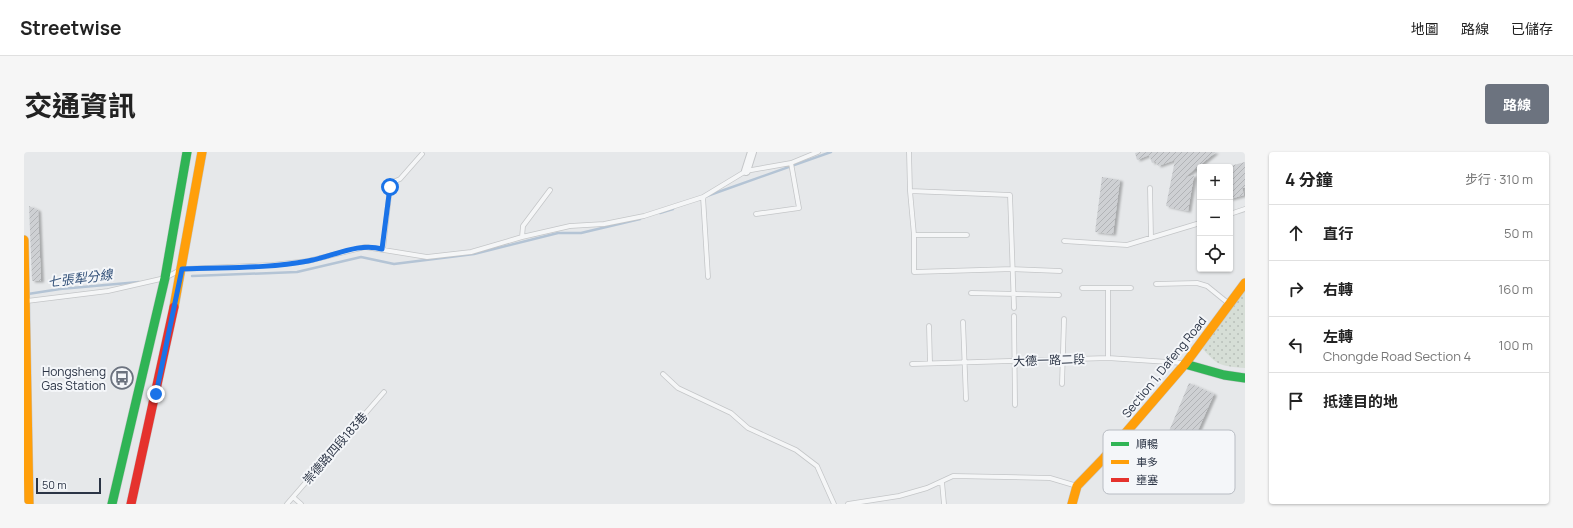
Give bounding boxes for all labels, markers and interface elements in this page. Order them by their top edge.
text: Streetwise [20,15,122,41]
text: 地圖 [1411,19,1439,38]
text: 路線 [1461,19,1489,38]
text: 已儲存 [1511,19,1553,38]
button: 路線 [1485,84,1549,124]
text: 交通資訊 [24,86,136,124]
map controls [1197,164,1233,272]
button: + [1197,164,1233,200]
text: 4 分鐘 [1285,168,1333,191]
text: 步行 · 310 m [1465,170,1533,188]
route start [381,178,399,196]
button: − [1197,200,1233,236]
icon: ahead [1285,222,1307,244]
text: 直行 [1323,223,1353,244]
text: 50 m [1504,224,1533,242]
button: locate [1197,236,1233,272]
water label: 七張犁分線 [47,265,115,291]
icon: right [1285,278,1307,300]
text: 右轉 [1323,279,1353,300]
text: 160 m [1498,280,1533,298]
street label: Section 1, Dafeng Road [1118,313,1210,421]
text: 左轉 [1323,326,1353,347]
icon: left [1285,334,1307,356]
text: 100 m [1498,336,1533,354]
text: Chongde Road Section 4 [1323,347,1471,365]
street label: 大德一路二段 [1013,350,1085,370]
place label: Hongsheng Gas Station [41,363,106,394]
bus stop icon: Hongsheng Gas Station [109,365,135,391]
route end [147,385,165,403]
icon: arrive [1285,390,1307,412]
text: 抵達目的地 [1323,391,1398,412]
street label: 崇德路四段183巷 [299,408,371,488]
legend [1103,430,1235,494]
text: 順暢 [1136,436,1158,451]
text: 車多 [1136,454,1158,469]
text: 壅塞 [1136,472,1158,487]
scale bar [36,476,101,495]
text: 50 m [42,477,67,492]

